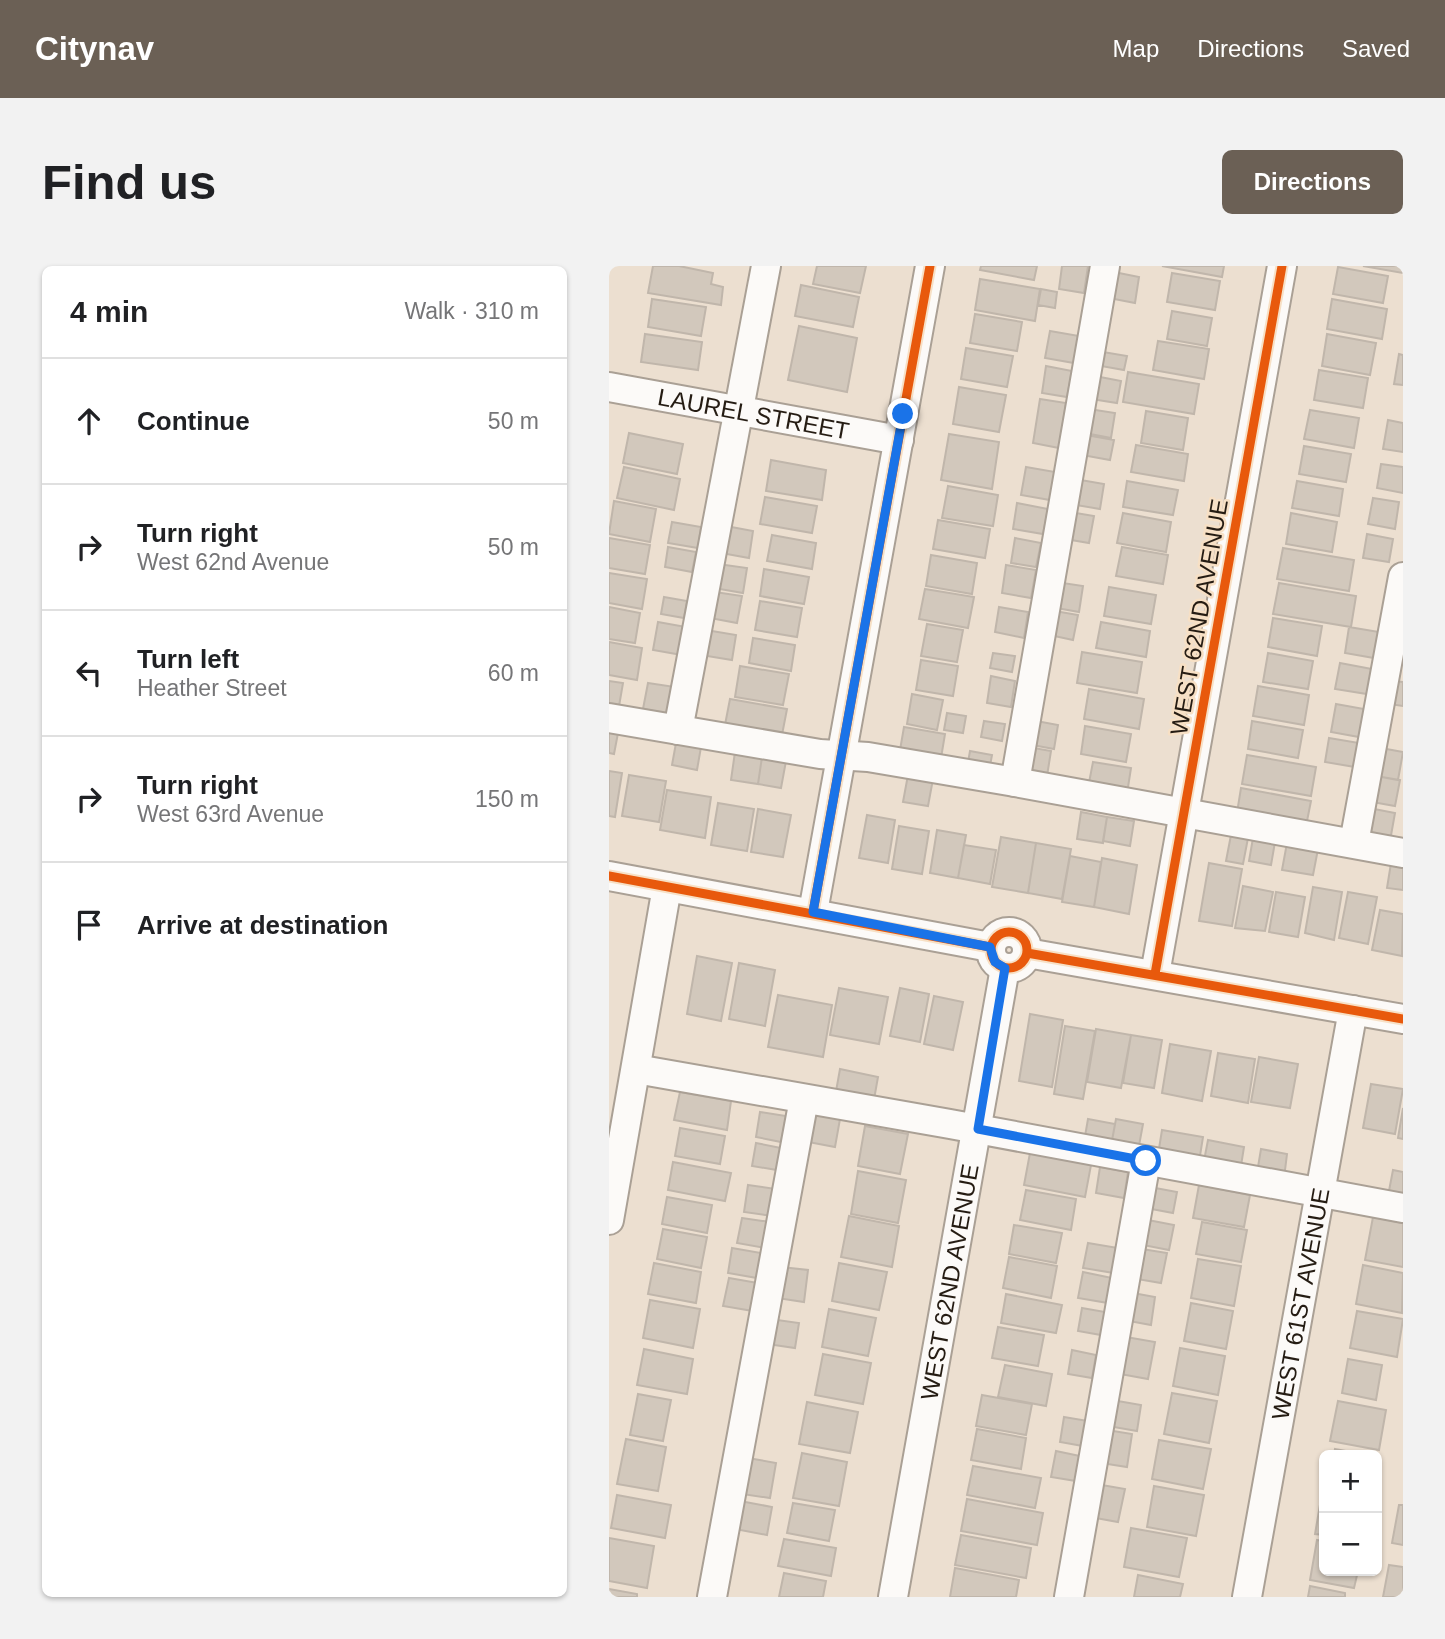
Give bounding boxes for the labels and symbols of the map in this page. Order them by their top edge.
street label: LAUREL STREET [656,383,852,444]
route end [887,398,918,429]
street label: WEST 62ND AVENUE [1165,497,1233,737]
route start [1130,1145,1161,1176]
street label: WEST 62ND AVENUE [915,1162,983,1402]
street label: WEST 61ST AVENUE [1266,1186,1334,1422]

